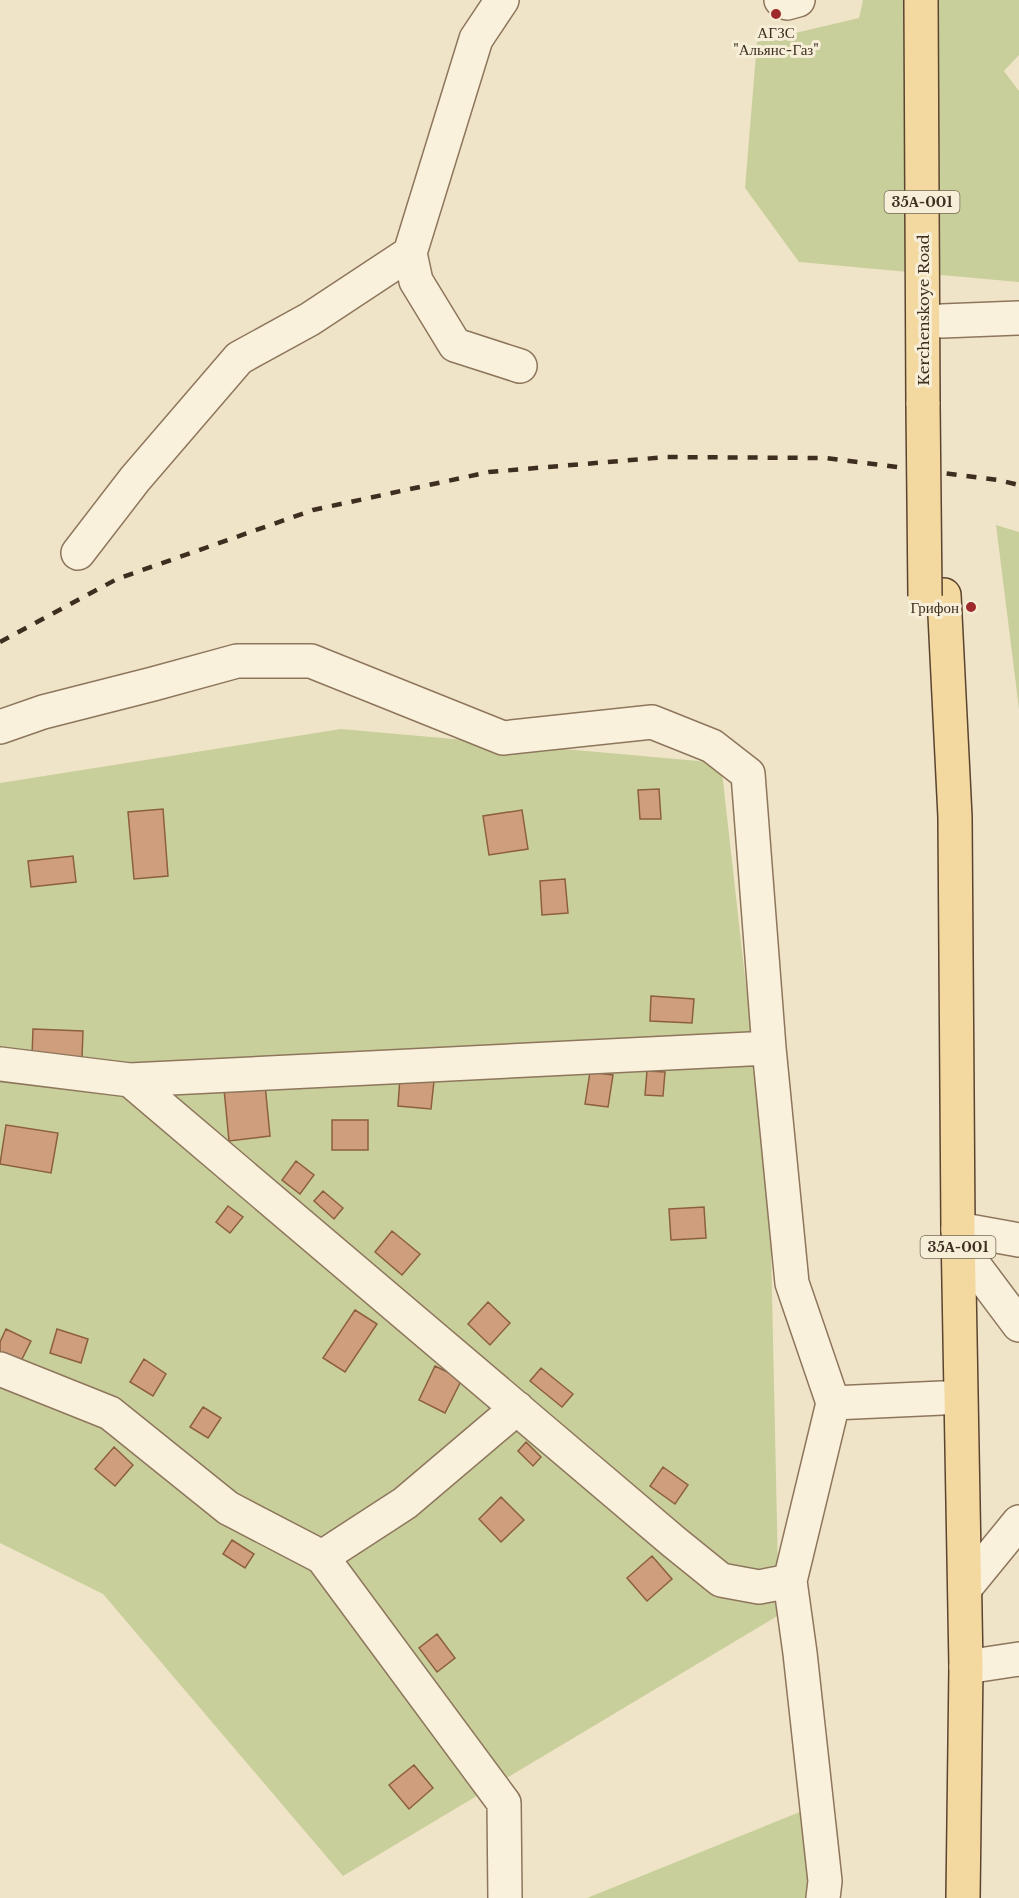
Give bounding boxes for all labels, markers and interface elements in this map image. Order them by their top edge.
marker: АГЗС "Альянс-Газ" [769,7,783,21]
place label: АГЗС "Альянс-Газ" [733,23,819,59]
road number: 35А-001 [884,191,960,213]
street label: Kerchenskoye Road [914,234,933,386]
place label: Грифон [910,598,959,617]
marker: Грифон [964,600,978,614]
road number: 35А-001 [920,1236,996,1258]

